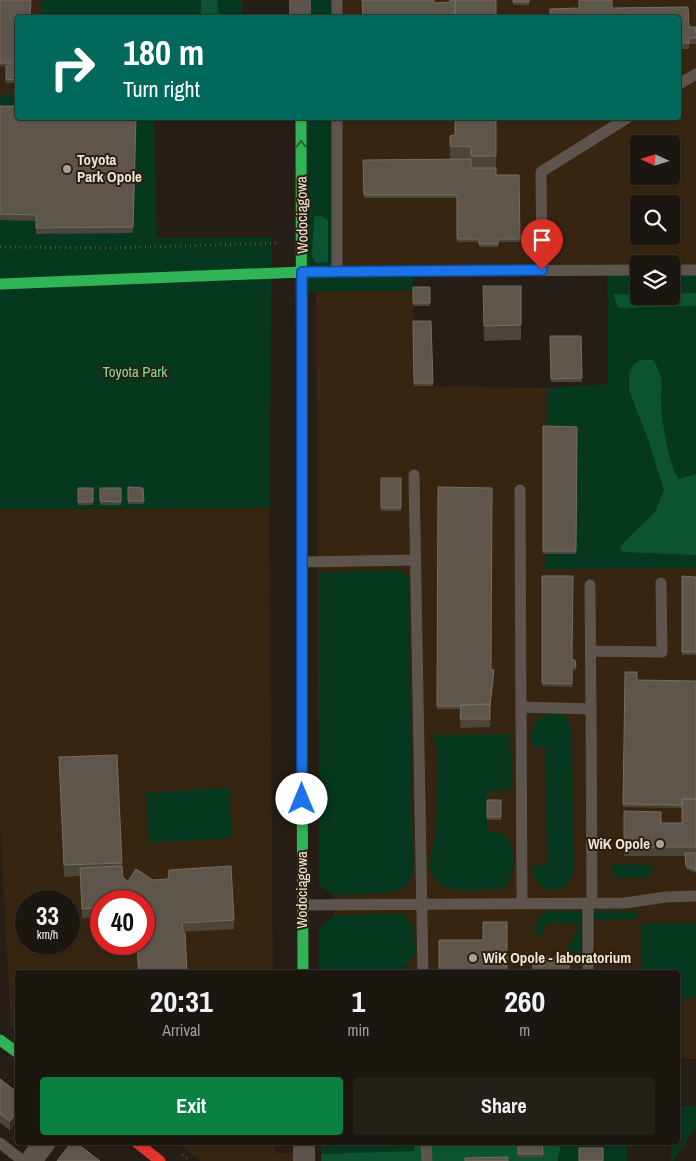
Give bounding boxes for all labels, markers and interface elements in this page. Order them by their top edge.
text: 180 m [123,29,204,76]
icon: right [40,35,105,100]
text: Turn right [123,74,200,104]
north arrow [630,135,680,185]
map controls [630,135,680,305]
one-way arrow [296,139,306,147]
place label: Toyota Park Opole [77,149,142,187]
marker: Toyota Park Opole [61,163,73,175]
street label: Wodociągowa [290,176,313,254]
button: search [630,195,680,245]
pin [521,219,563,270]
icon: arrive [528,226,556,254]
button: layers [630,255,680,305]
park label: Toyota Park [103,361,168,382]
position arrow [275,772,327,824]
place label: WiK Opole [588,833,650,854]
marker: WiK Opole [654,838,666,850]
street label: Wodociągowa [291,851,312,929]
speed limit sign: 40 [90,890,155,955]
text: 33 [36,899,59,933]
text: km/h [37,927,58,943]
place label: WiK Opole - laboratorium [483,947,631,968]
marker: WiK Opole - laboratorium [467,952,479,964]
text: 20:31 [150,981,213,1021]
text: 1 [352,981,365,1021]
text: 260 [504,981,545,1021]
text: Arrival [162,1019,200,1041]
text: min [347,1019,369,1041]
text: m [519,1019,530,1041]
button: Exit [40,1077,343,1135]
button: Share [353,1077,655,1135]

